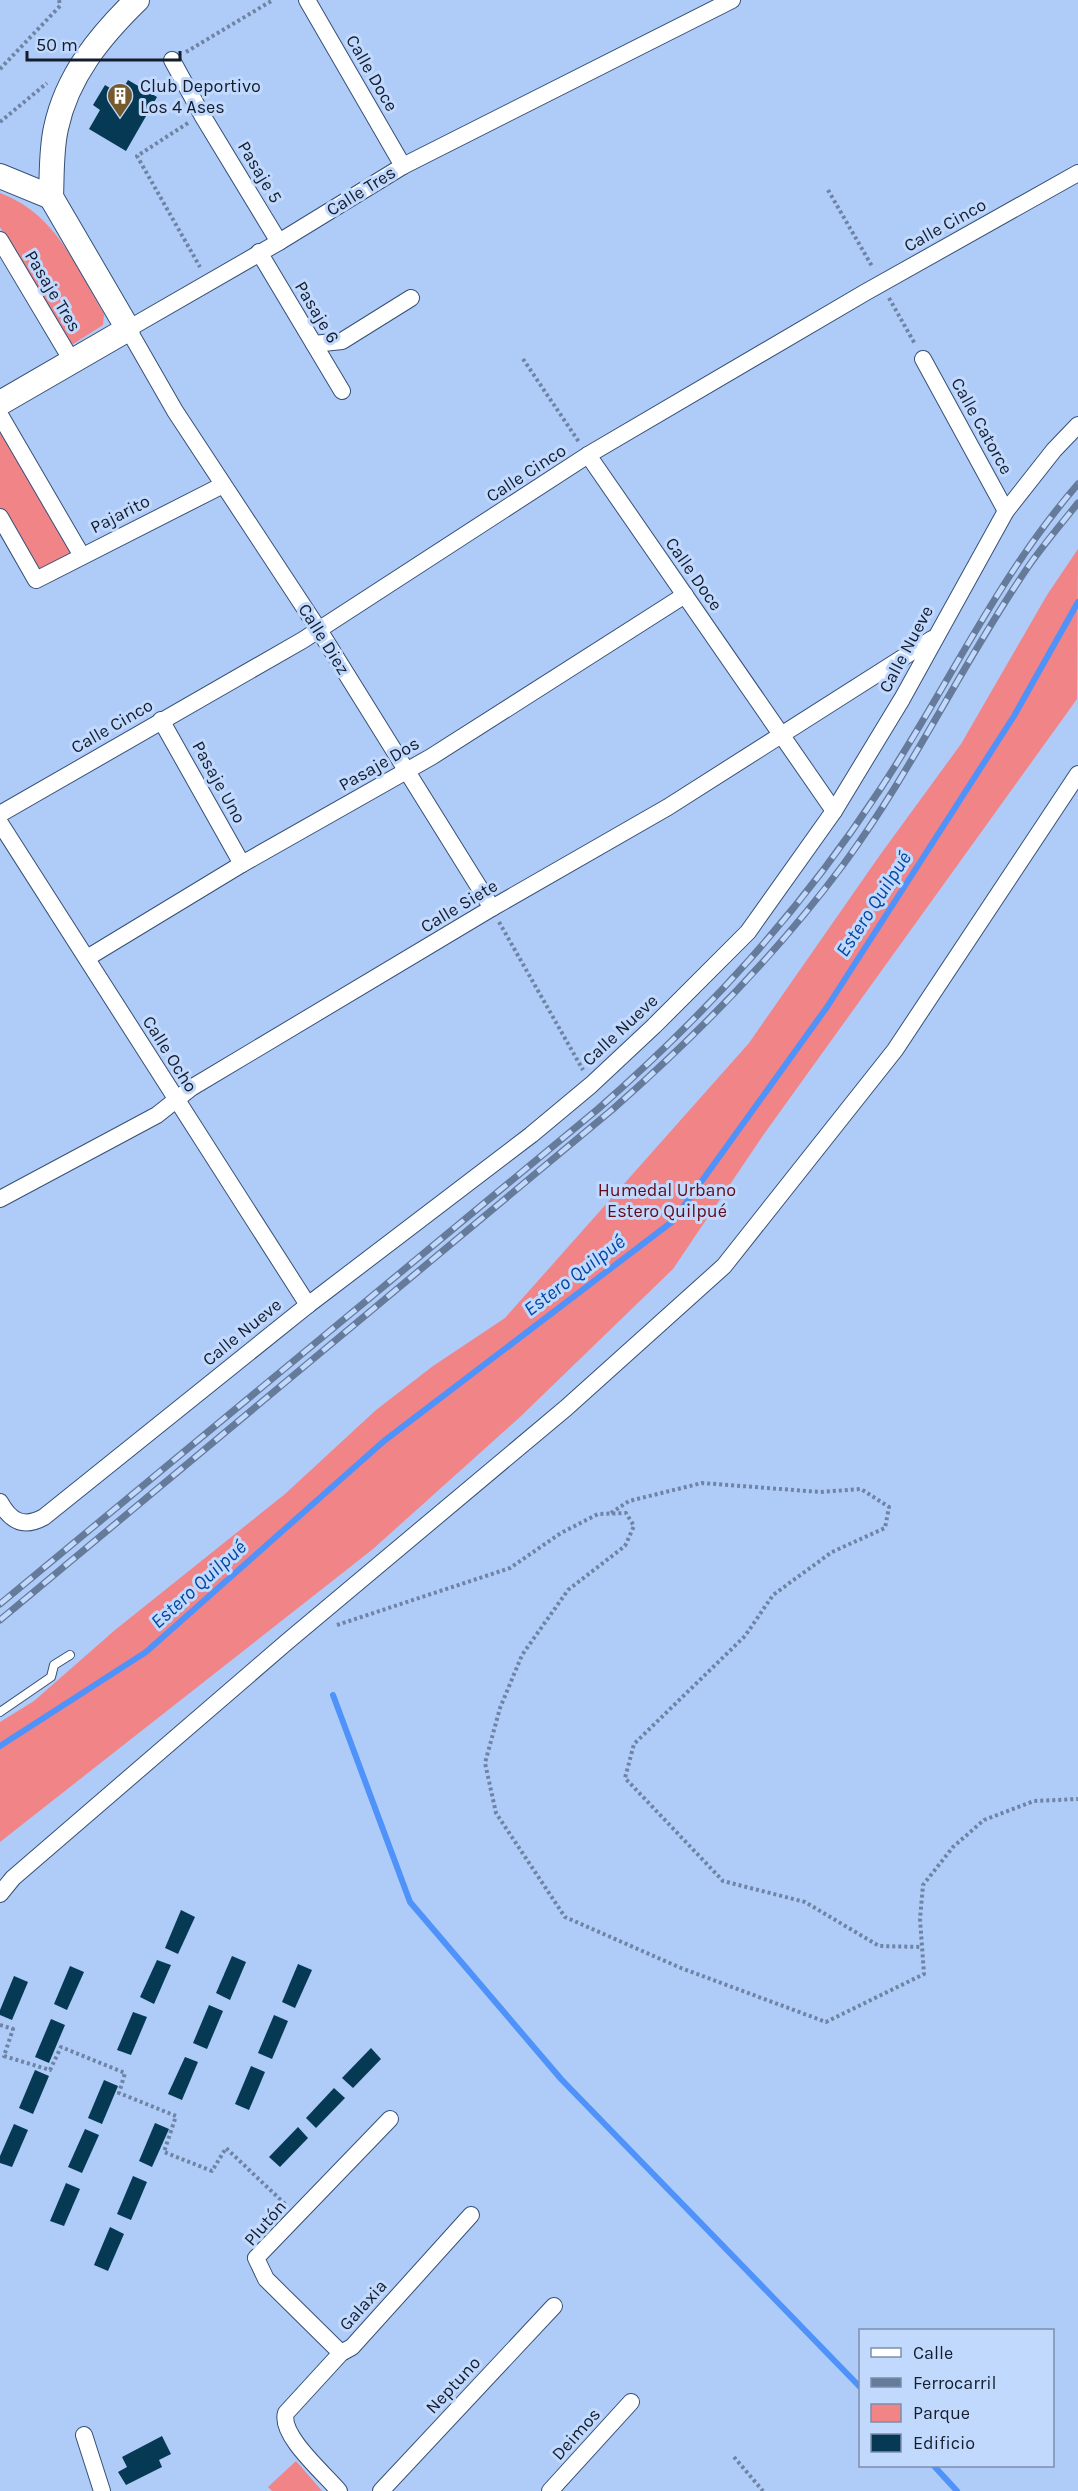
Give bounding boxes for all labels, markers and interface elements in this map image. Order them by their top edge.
scale bar [27,24,180,62]
street label: Calle Doce [341,31,403,115]
text: 50 m [36,34,78,56]
place label: Club Deportivo Los 4 Ases [140,75,261,118]
building icon: Club Deportivo Los 4 Ases [105,81,135,119]
street label: Pasaje 5 [233,137,287,207]
street label: Calle Tres [322,161,400,221]
street label: Calle Cinco [900,193,990,257]
street label: Pasaje Tres [20,246,86,336]
street label: Pasaje 6 [290,277,344,347]
street label: Calle Catorce [946,374,1018,478]
street label: Calle Cinco [482,439,570,507]
street label: Pajarito [87,490,153,538]
street label: Calle Doce [661,533,727,615]
street label: Calle Diez [294,599,354,679]
street label: Calle Nueve [874,602,938,696]
street label: Calle Cinco [67,694,157,758]
street label: Pasaje Dos [335,732,423,796]
street label: Pasaje Uno [187,737,251,827]
water label: Estero Quilpué [831,847,916,961]
street label: Calle Siete [416,874,502,938]
street label: Calle Nueve [578,989,662,1071]
street label: Calle Ocho [138,1012,202,1096]
park label: Humedal Urbano Estero Quilpué [598,1179,736,1222]
water label: Estero Quilpué [519,1230,630,1321]
street label: Calle Nueve [198,1293,286,1371]
water label: Estero Quilpué [146,1535,251,1633]
street label: Plutón [239,2196,291,2250]
street label: Galaxia [334,2275,392,2335]
legend [859,2329,1054,2467]
text: Calle [913,2342,953,2364]
street label: Neptuno [421,2352,485,2418]
text: Ferrocarril [913,2372,997,2394]
text: Parque [913,2402,970,2424]
street label: Deimos [547,2403,605,2465]
text: Edificio [913,2432,975,2454]

